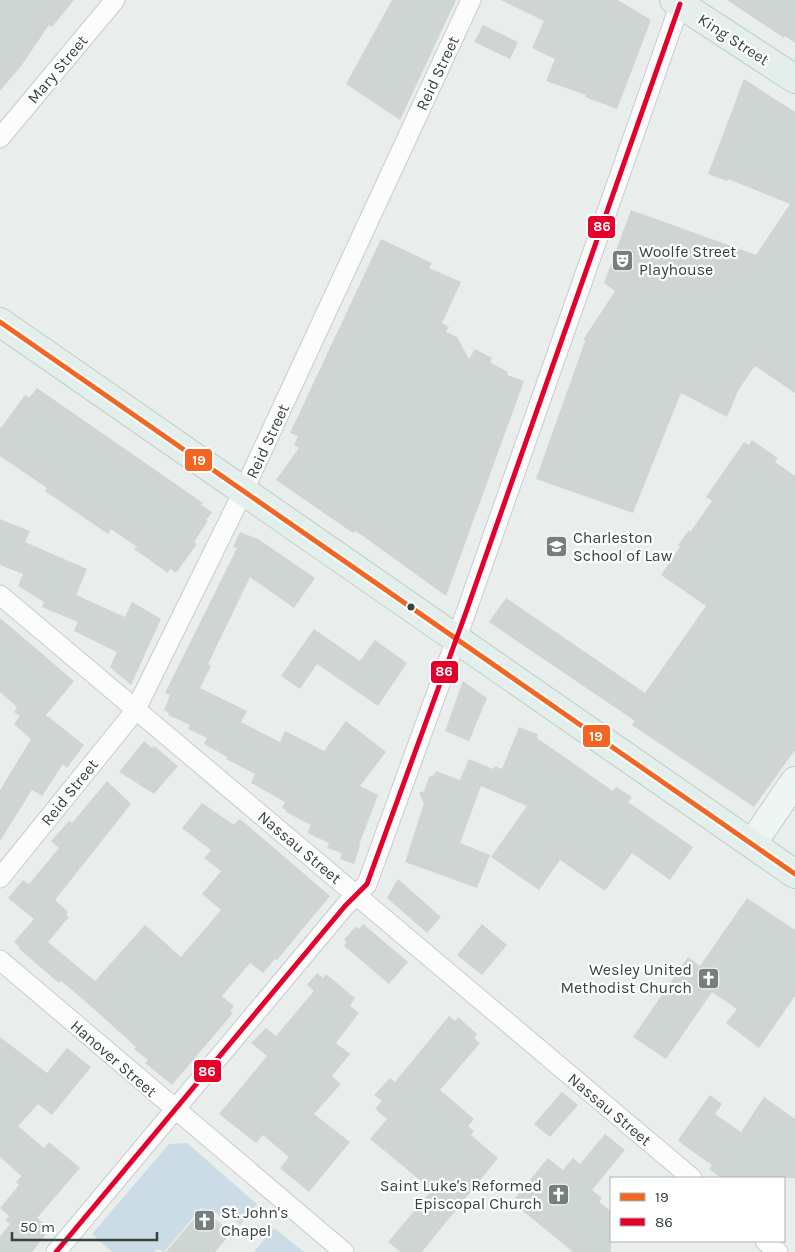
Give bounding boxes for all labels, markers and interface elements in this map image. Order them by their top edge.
street label: King Street [695,9,773,69]
street label: Mary Street [23,31,91,107]
street label: Reid Street [412,33,463,113]
line badge: 86 [587,215,616,239]
text: 86 [593,218,611,235]
place label: Woolfe Street Playhouse [639,242,736,279]
theatre icon: Woolfe Street Playhouse [611,248,635,272]
street label: Reid Street [242,401,293,481]
line badge: 19 [184,448,213,472]
text: 19 [192,452,206,469]
place label: Charleston School of Law [573,528,673,565]
school or university icon: Charleston School of Law [545,534,569,558]
unlabelled marker [406,602,416,612]
line badge: 86 [430,660,459,684]
text: 86 [435,663,453,680]
line badge: 19 [582,724,611,748]
text: 19 [589,728,603,745]
street label: Reid Street [37,755,102,829]
street label: Nassau Street [254,807,345,888]
place label: Wesley United Methodist Church [560,960,692,997]
church icon: Wesley United Methodist Church [696,966,720,990]
street label: Hanover Street [67,1016,161,1101]
line badge: 86 [193,1059,222,1083]
text: 86 [198,1063,216,1080]
street label: Nassau Street [564,1069,655,1150]
place label: Saint Luke's Reformed Episcopal Church [380,1176,542,1213]
legend [610,1177,785,1242]
church icon: Saint Luke's Reformed Episcopal Church [546,1182,570,1206]
text: 19 [655,1188,669,1206]
place label: St. John's Chapel [221,1203,288,1240]
church icon: St. John's Chapel [193,1209,217,1233]
scale bar [12,1210,158,1242]
text: 86 [655,1213,673,1231]
text: 50 m [20,1218,55,1236]

